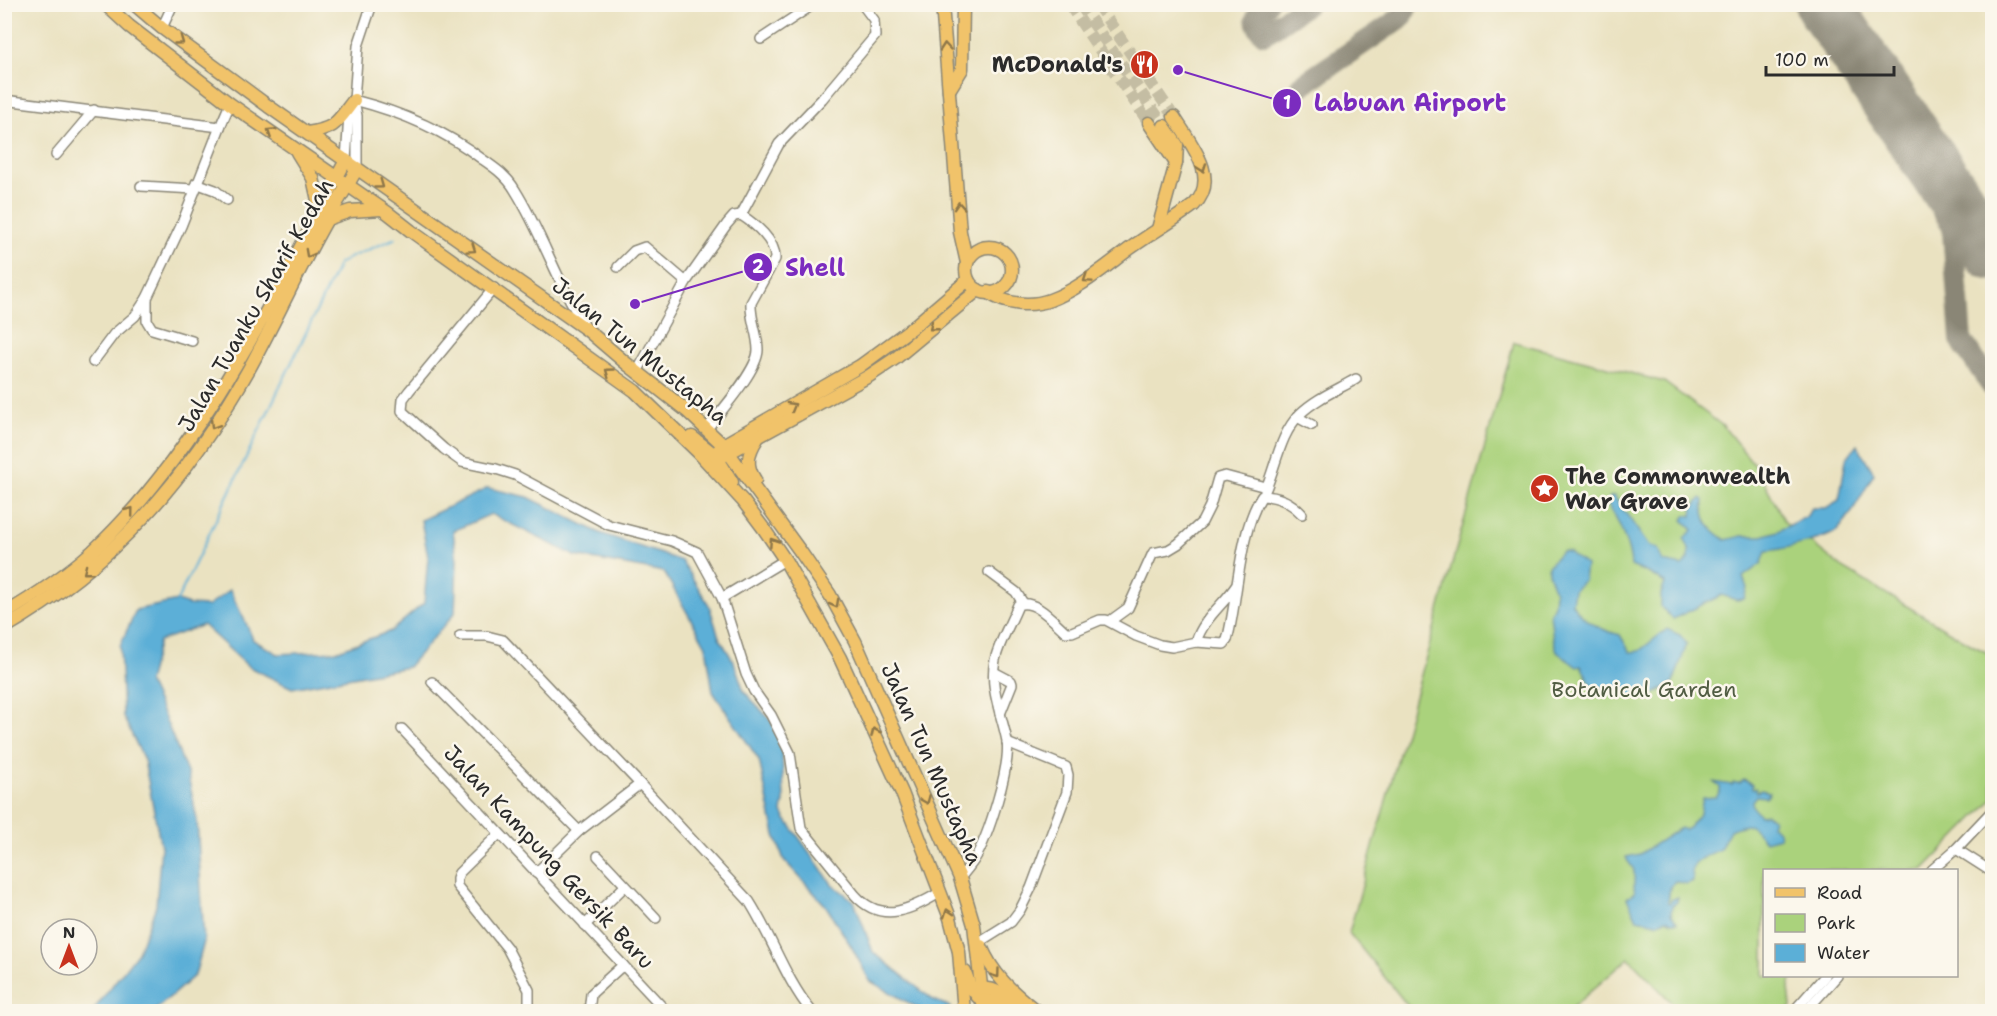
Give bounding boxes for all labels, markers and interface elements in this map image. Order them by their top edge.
one-way arrow [173,34,184,45]
scale bar [1766,39,1894,77]
one-way arrow [939,43,952,52]
restaurant icon: McDonald's [1128,48,1160,80]
text: 100 m [1775,48,1829,72]
place label: McDonald's [992,50,1123,79]
callout: Labuan Airport [1272,82,1519,124]
text: Labuan Airport [1314,87,1507,119]
text: 1 [1283,91,1291,115]
one-way arrow [267,128,278,139]
one-way arrow [1195,162,1207,173]
street label: Jalan Tuanku Sharif Kedah [171,173,341,437]
one-way arrow [374,178,385,189]
one-way arrow [952,201,965,210]
one-way arrow [465,242,476,253]
callout: Shell [743,246,857,288]
one-way arrow [305,248,316,259]
text: Shell [785,252,845,284]
text: 2 [752,255,765,279]
street label: Jalan Tun Mustapha [546,271,734,431]
one-way arrow [1083,272,1094,283]
one-way arrow [928,320,939,331]
one-way arrow [605,368,616,379]
one-way arrow [786,402,796,413]
one-way arrow [210,419,222,429]
place label: The Commonwealth War Grave [1565,462,1791,516]
place icon: The Commonwealth War Grave [1528,473,1560,505]
one-way arrow [123,507,134,518]
one-way arrow [769,538,780,549]
one-way arrow [83,564,94,575]
one-way arrow [827,598,839,608]
street label: Jalan Tun Mustapha [874,658,990,870]
park label: Botanical Garden [1551,675,1737,704]
one-way arrow [870,728,882,739]
street label: Jalan Kampung Gersik Baru [437,739,661,975]
one-way arrow [919,793,931,804]
legend [1763,869,1958,977]
text: Road [1817,881,1862,905]
one-way arrow [943,908,956,919]
text: Park [1817,911,1856,935]
north arrow [39,917,99,977]
text: N [63,922,75,943]
text: Water [1817,941,1870,965]
one-way arrow [989,967,1000,978]

